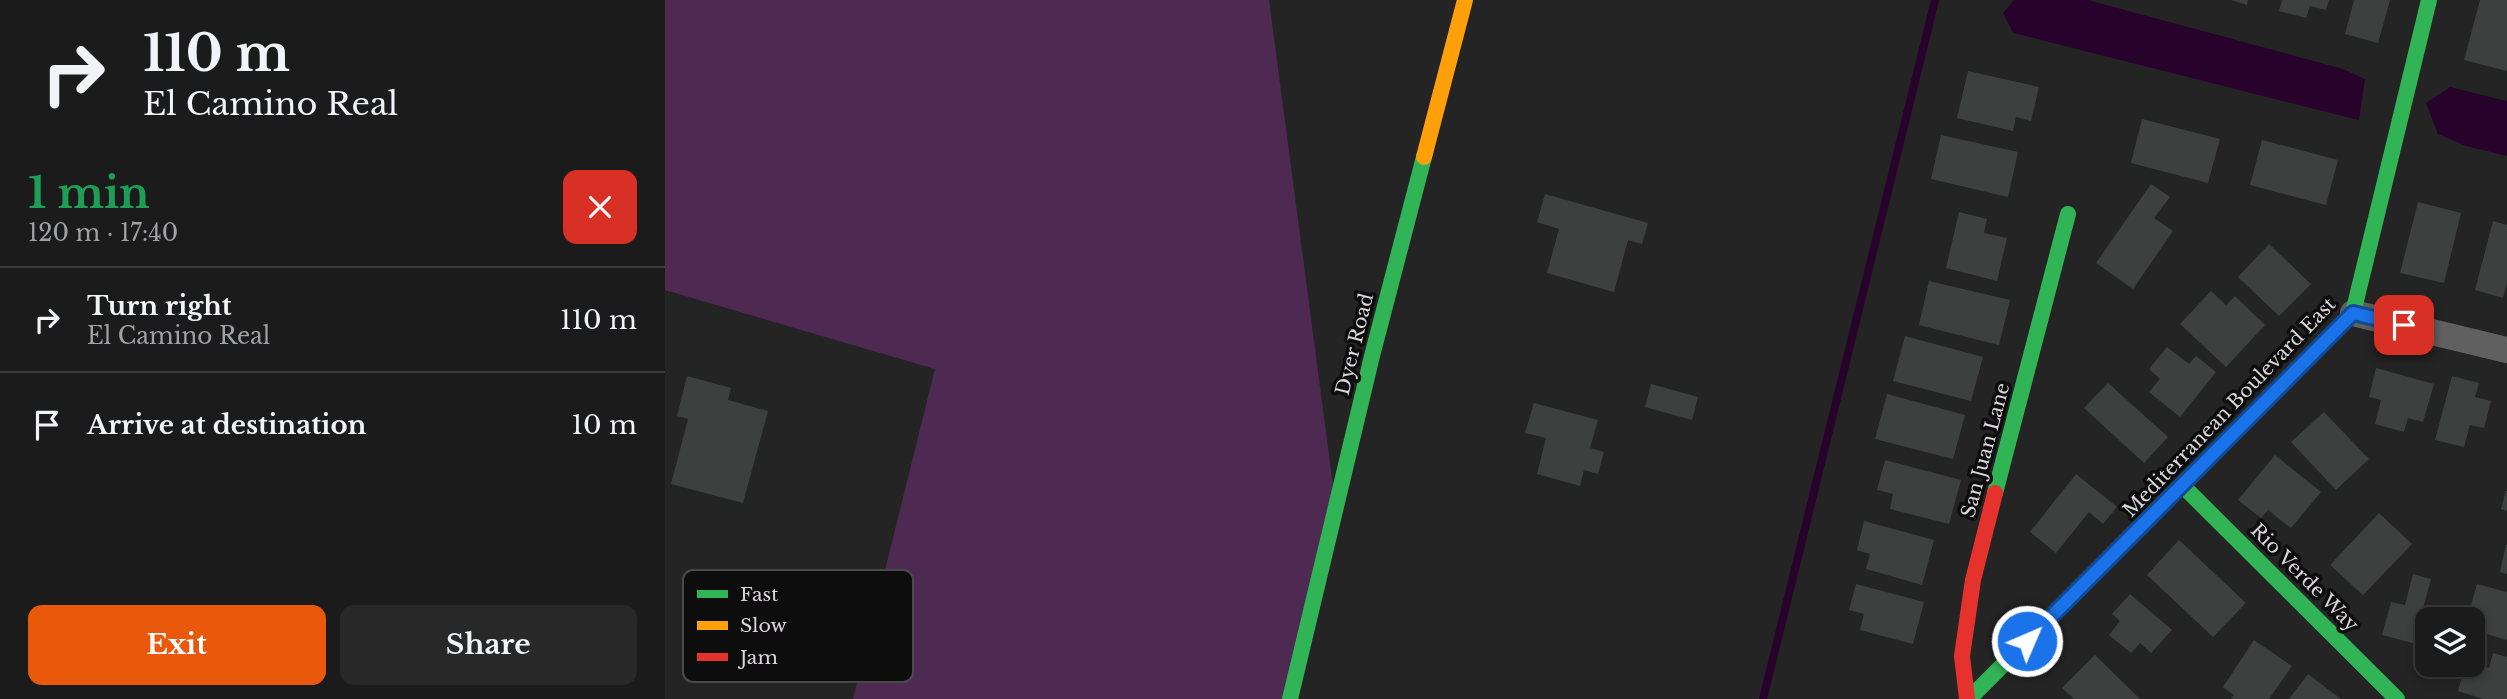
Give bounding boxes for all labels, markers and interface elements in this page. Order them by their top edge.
text: 110 m [143,23,290,84]
icon: right [28,28,119,119]
text: El Camino Real [143,84,398,124]
text: 1 min [28,167,150,219]
button: close [563,170,637,244]
text: 120 m · 17:40 [28,219,178,247]
text: Turn right [87,290,232,322]
street label: Dyer Road [1331,291,1378,397]
street label: Mediterranean Boulevard East [2118,292,2341,522]
pin [2374,295,2434,355]
icon: right [28,301,66,339]
text: 110 m [560,304,637,336]
icon: arrive [2385,306,2423,344]
text: El Camino Real [87,322,270,350]
street label: San Juan Lane [1956,380,2015,520]
icon: arrive [28,406,66,444]
text: Arrive at destination [87,409,367,441]
text: 10 m [571,409,637,441]
street label: Rio Verde Way [2246,519,2363,636]
legend [683,570,913,682]
text: Fast [740,583,779,606]
position arrow [1990,604,2064,678]
button: Exit [28,605,326,685]
button: Share [340,605,637,685]
map controls [2415,607,2485,677]
button: layers [2415,607,2485,677]
text: Slow [740,614,787,637]
text: Jam [737,646,778,669]

